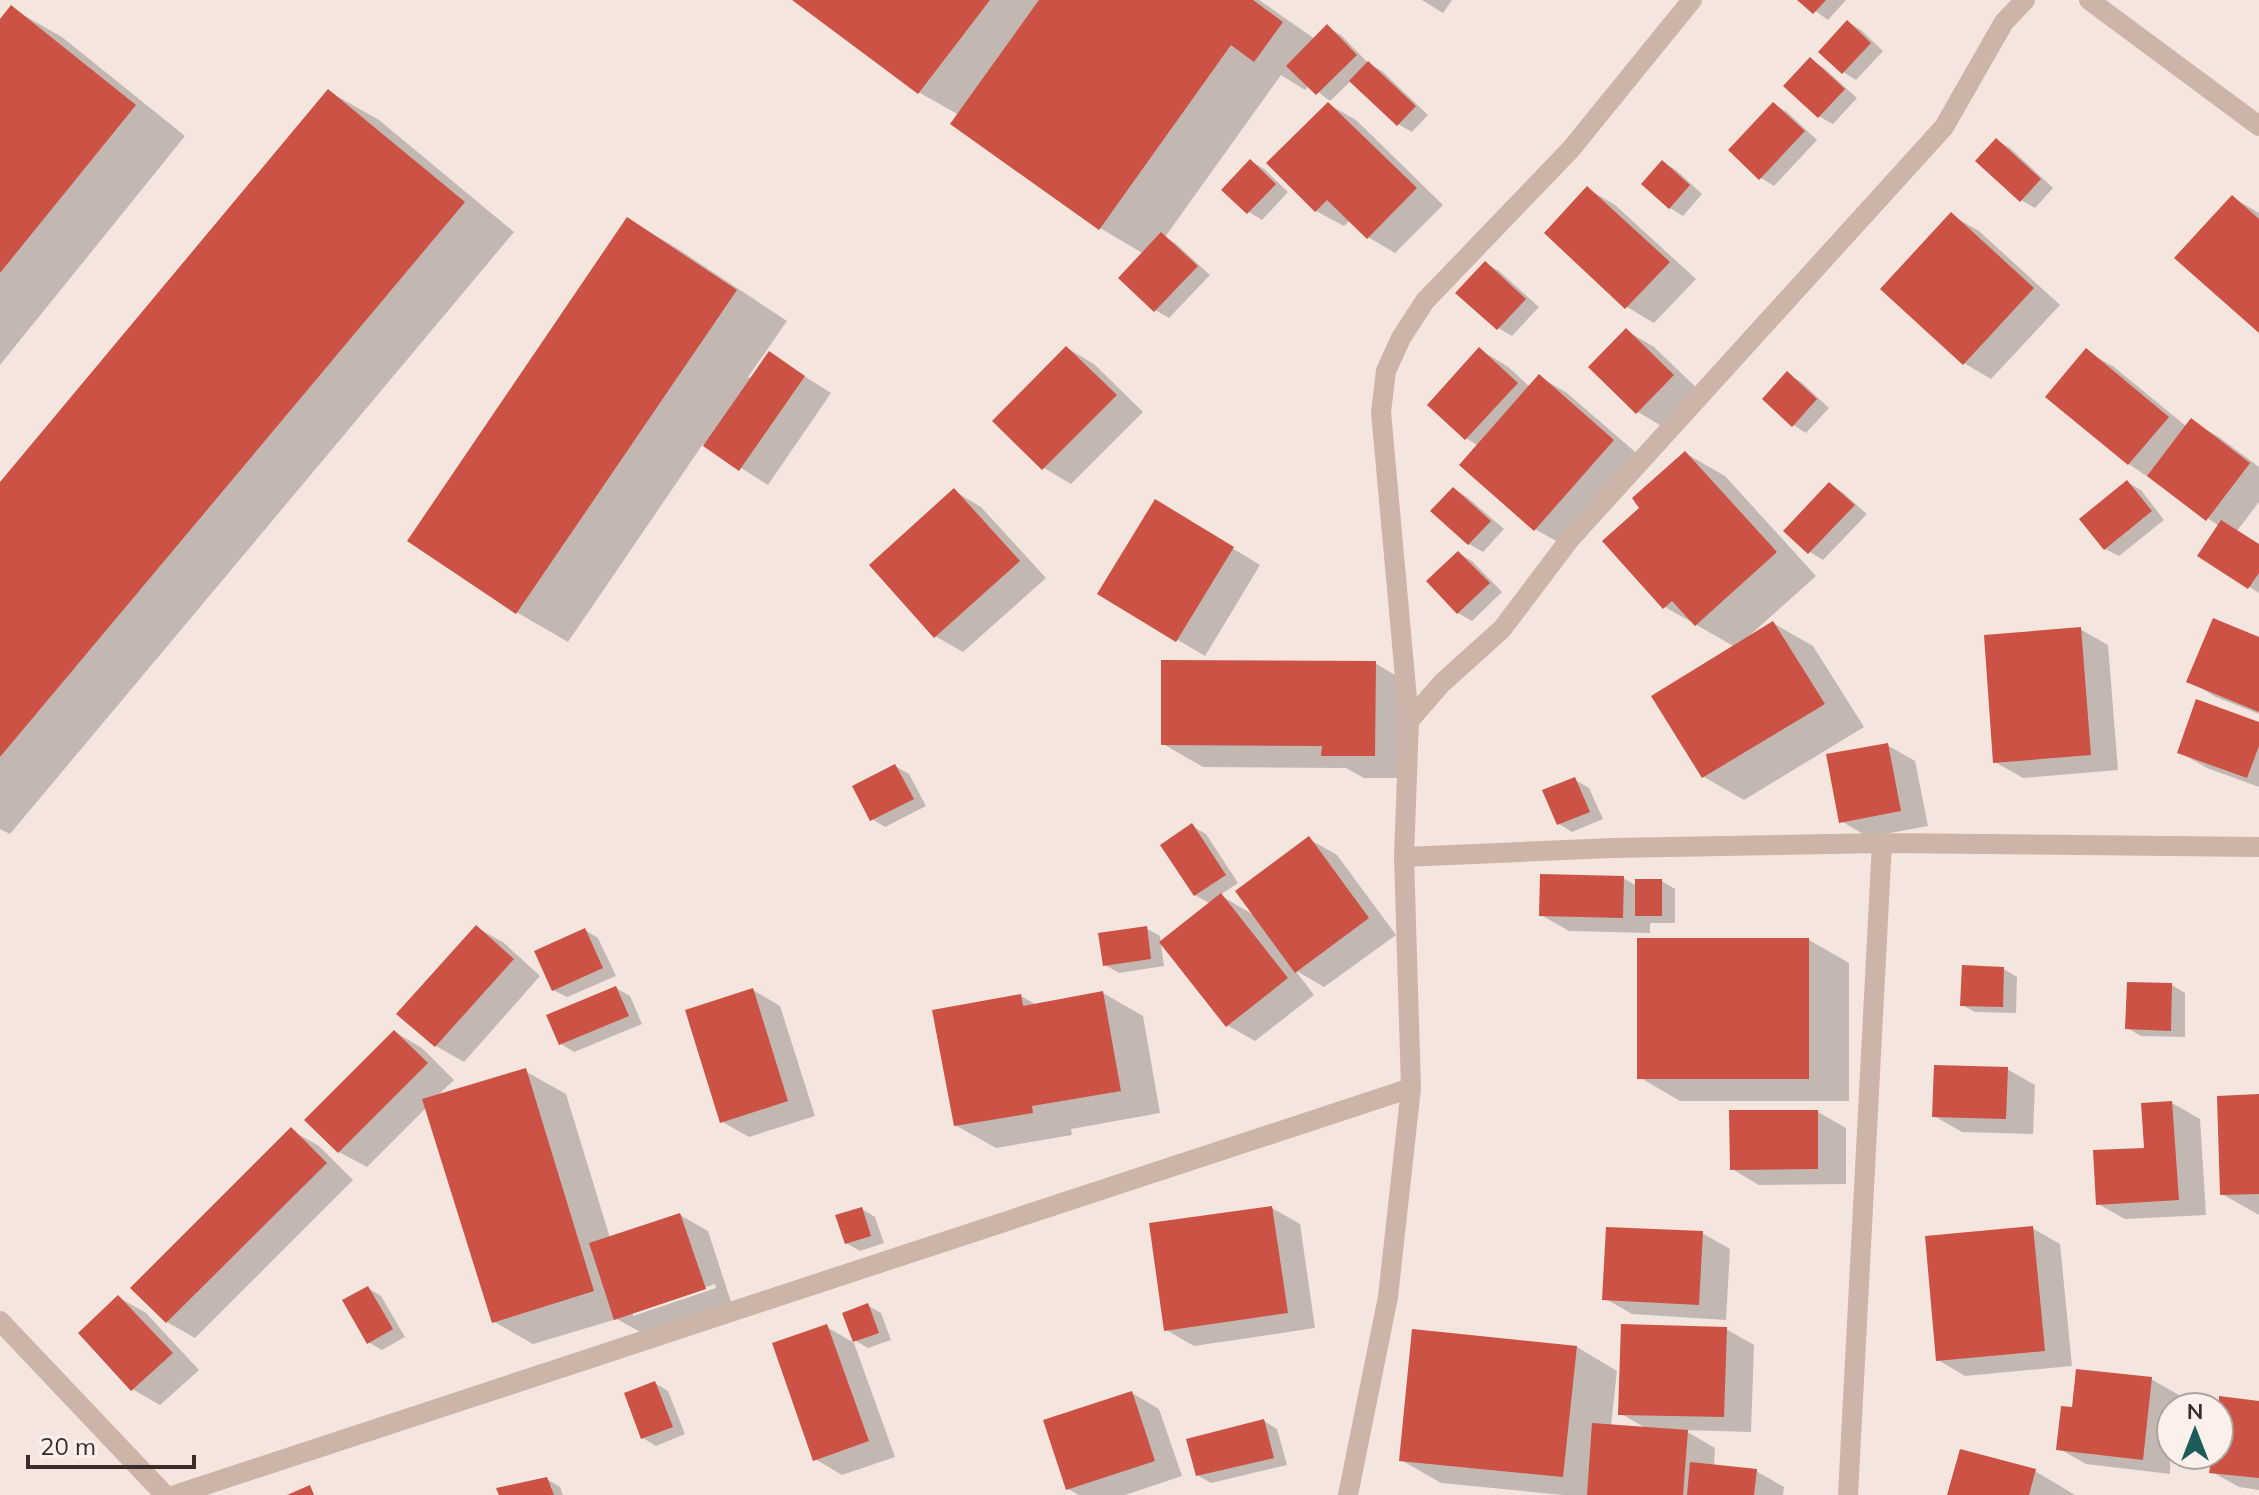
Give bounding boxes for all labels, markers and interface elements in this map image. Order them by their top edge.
north arrow [2155,1391,2235,1471]
text: N [2187,1397,2203,1425]
scale bar [28,1419,194,1469]
text: 20 m [40,1431,96,1461]

